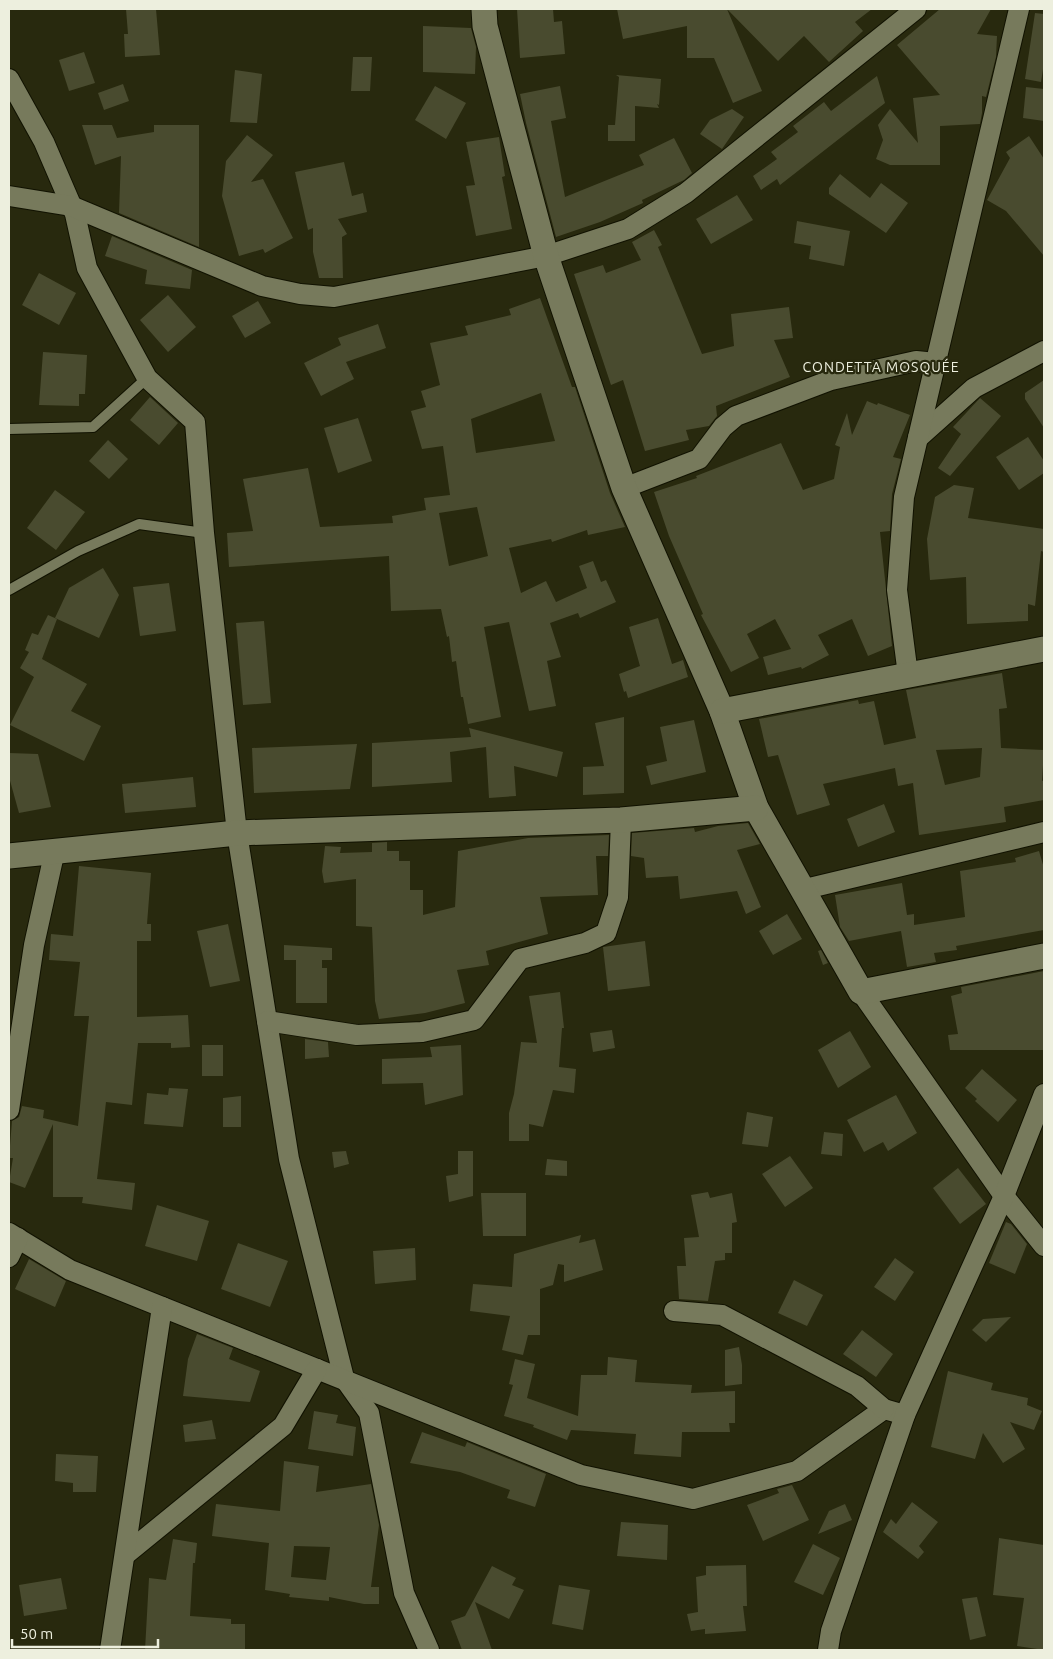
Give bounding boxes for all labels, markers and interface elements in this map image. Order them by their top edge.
district label: СONDETTA MOSQUÉE [802,358,960,375]
scale bar [12,1616,159,1648]
text: 50 m [20,1625,53,1642]

